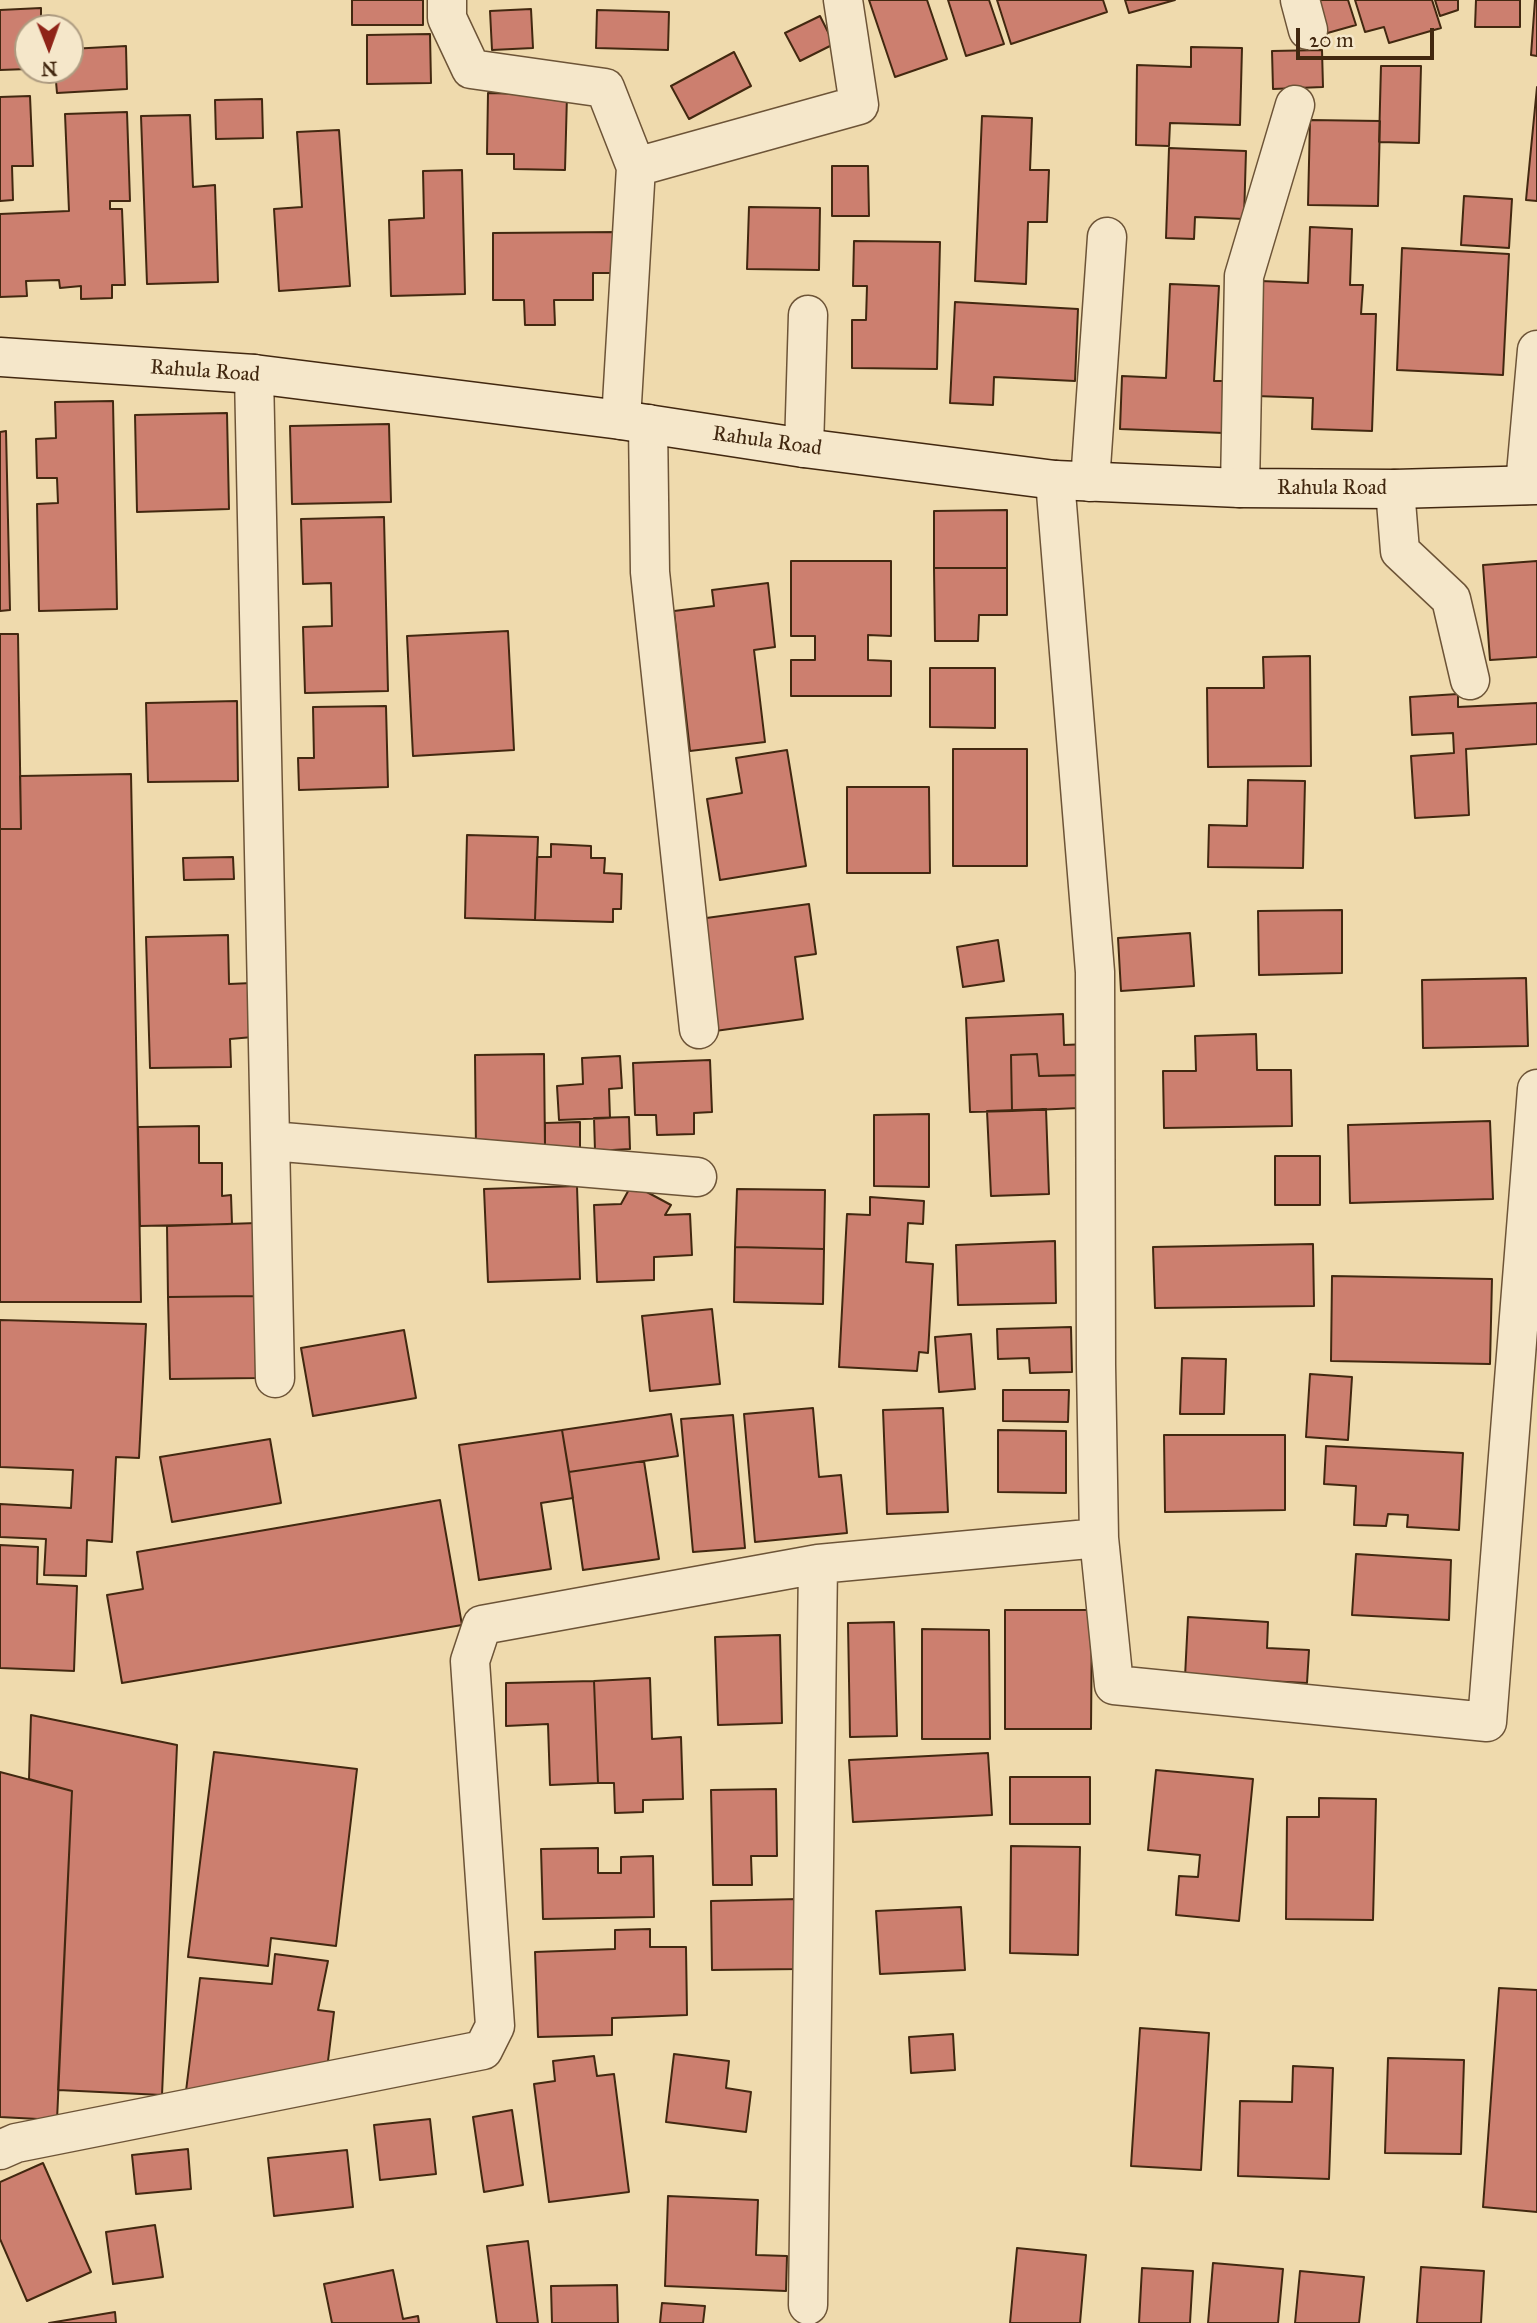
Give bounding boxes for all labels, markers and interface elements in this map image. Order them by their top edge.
north arrow [14,14,84,84]
scale bar [1299,14,1437,58]
text: 20 m [1309,27,1354,53]
text: N [41,57,58,80]
street label: Rahula Road [149,356,261,388]
street label: Rahula Road [711,422,823,462]
street label: Rahula Road [1277,476,1387,502]

